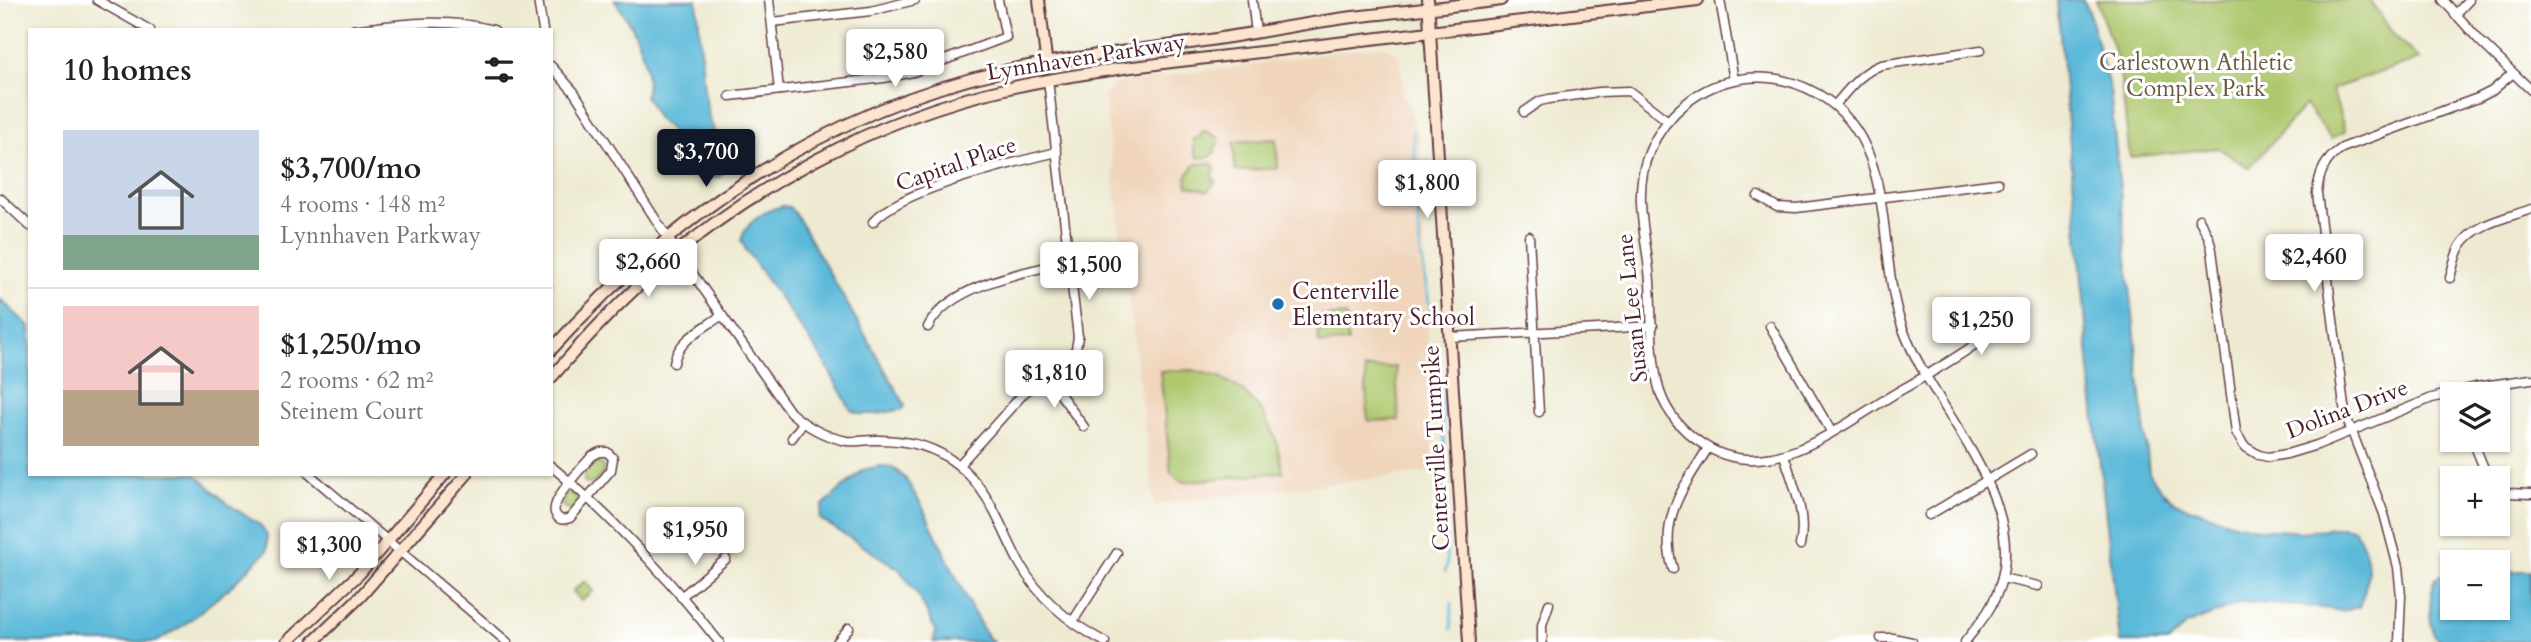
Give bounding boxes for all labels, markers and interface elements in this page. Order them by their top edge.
street label: Lynnhaven Parkway [984,26,1188,88]
pin: $2,580 [838,29,952,89]
text: $2,580 [862,36,928,67]
park label: Carlestown Athletic Complex Park [2099,47,2293,104]
text: 10 homes [63,50,192,91]
icon: filters [480,51,518,89]
street label: Capital Place [891,129,1021,199]
pin: $3,700 [649,130,763,189]
text: $3,700 [673,136,739,167]
text: $3,700/mo [280,148,421,189]
icon: home [119,158,203,242]
pin: $1,800 [1370,160,1484,220]
text: $1,800 [1394,167,1460,198]
text: 4 rooms · 148 m² [280,189,445,220]
text: Lynnhaven Parkway [280,220,481,251]
street label: Susan Lee Lane [1609,232,1655,384]
pin: $2,460 [2257,234,2371,294]
pin: $2,660 [591,240,705,299]
text: $2,460 [2281,241,2347,272]
pin: $1,500 [1032,243,1146,302]
text: $2,660 [615,246,681,277]
text: $1,500 [1056,249,1122,280]
place label: Centerville Elementary School [1292,276,1475,333]
marker: Centerville Elementary School [1270,296,1286,312]
pin: $1,250 [1924,298,2038,357]
text: $1,250 [1948,304,2014,335]
text: $1,250/mo [280,324,421,365]
icon: home [119,334,203,418]
street label: Centerville Turnpike [1415,344,1457,552]
pin: $1,810 [997,350,1111,410]
text: $1,810 [1021,357,1087,388]
text: 2 rooms · 62 m² [280,365,433,396]
street label: Dolina Drive [2282,372,2412,446]
map controls [2440,382,2510,620]
button: layers [2440,382,2510,452]
text: Steinem Court [280,396,423,427]
button: + [2440,466,2510,536]
pin: $1,950 [638,508,752,567]
text: $1,950 [662,514,728,545]
pin: $1,300 [272,522,386,582]
text: $1,300 [296,529,362,560]
button: − [2440,550,2510,620]

